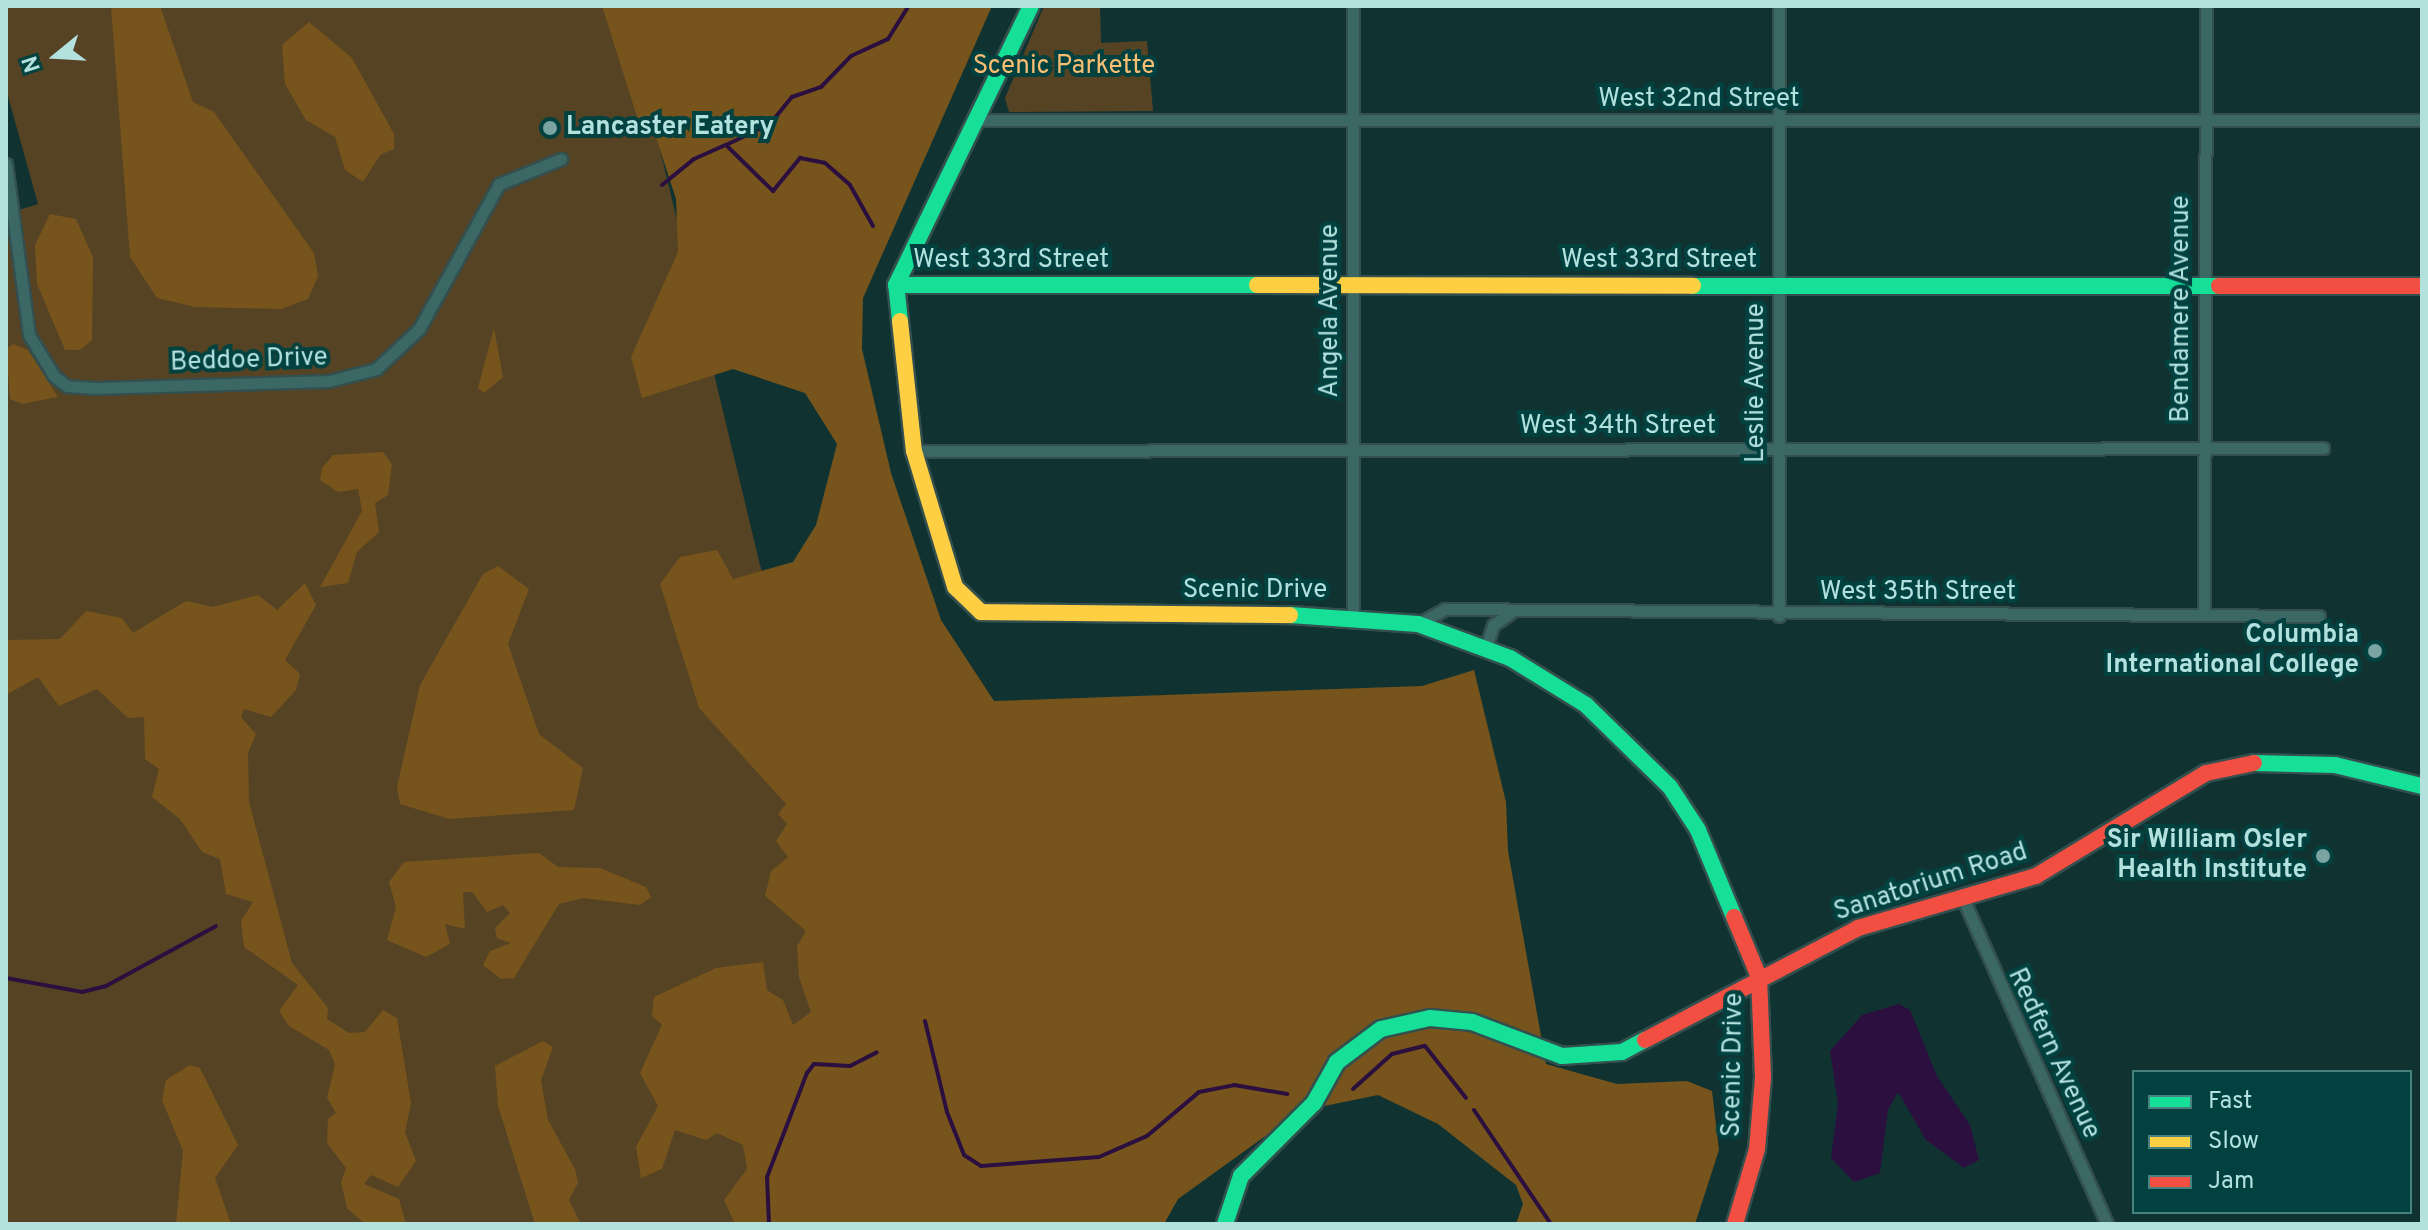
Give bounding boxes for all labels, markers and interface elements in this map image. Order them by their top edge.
north arrow [16,16,96,96]
park label: Scenic Parkette [973,51,1155,83]
text: N [17,52,48,75]
street label: West 32nd Street [1598,84,1800,116]
place label: Lancaster Eatery [566,112,774,144]
marker: Lancaster Eatery [541,119,559,137]
street label: Bendamere Avenue [2166,195,2198,423]
street label: Angela Avenue [1315,224,1347,398]
street label: West 33rd Street [913,245,1109,277]
street label: West 33rd Street [1561,245,1757,277]
street label: Leslie Avenue [1741,303,1773,463]
street label: Beddoe Drive [170,343,328,379]
street label: West 34th Street [1520,411,1716,443]
street label: Scenic Drive [1183,575,1327,607]
street label: West 35th Street [1820,577,2016,609]
place label: Columbia International College [2106,620,2359,682]
marker: Columbia International College [2366,642,2384,660]
place label: Sir William Osler Health Institute [2107,825,2307,886]
street label: Sanatorium Road [1830,837,2032,929]
marker: Sir William Osler Health Institute [2314,847,2332,865]
street label: Redfern Avenue [2000,963,2106,1145]
street label: Scenic Drive [1717,992,1751,1138]
legend [2132,1070,2412,1214]
text: Fast [2208,1087,2252,1117]
text: Slow [2208,1127,2259,1157]
text: Jam [2208,1167,2254,1197]

